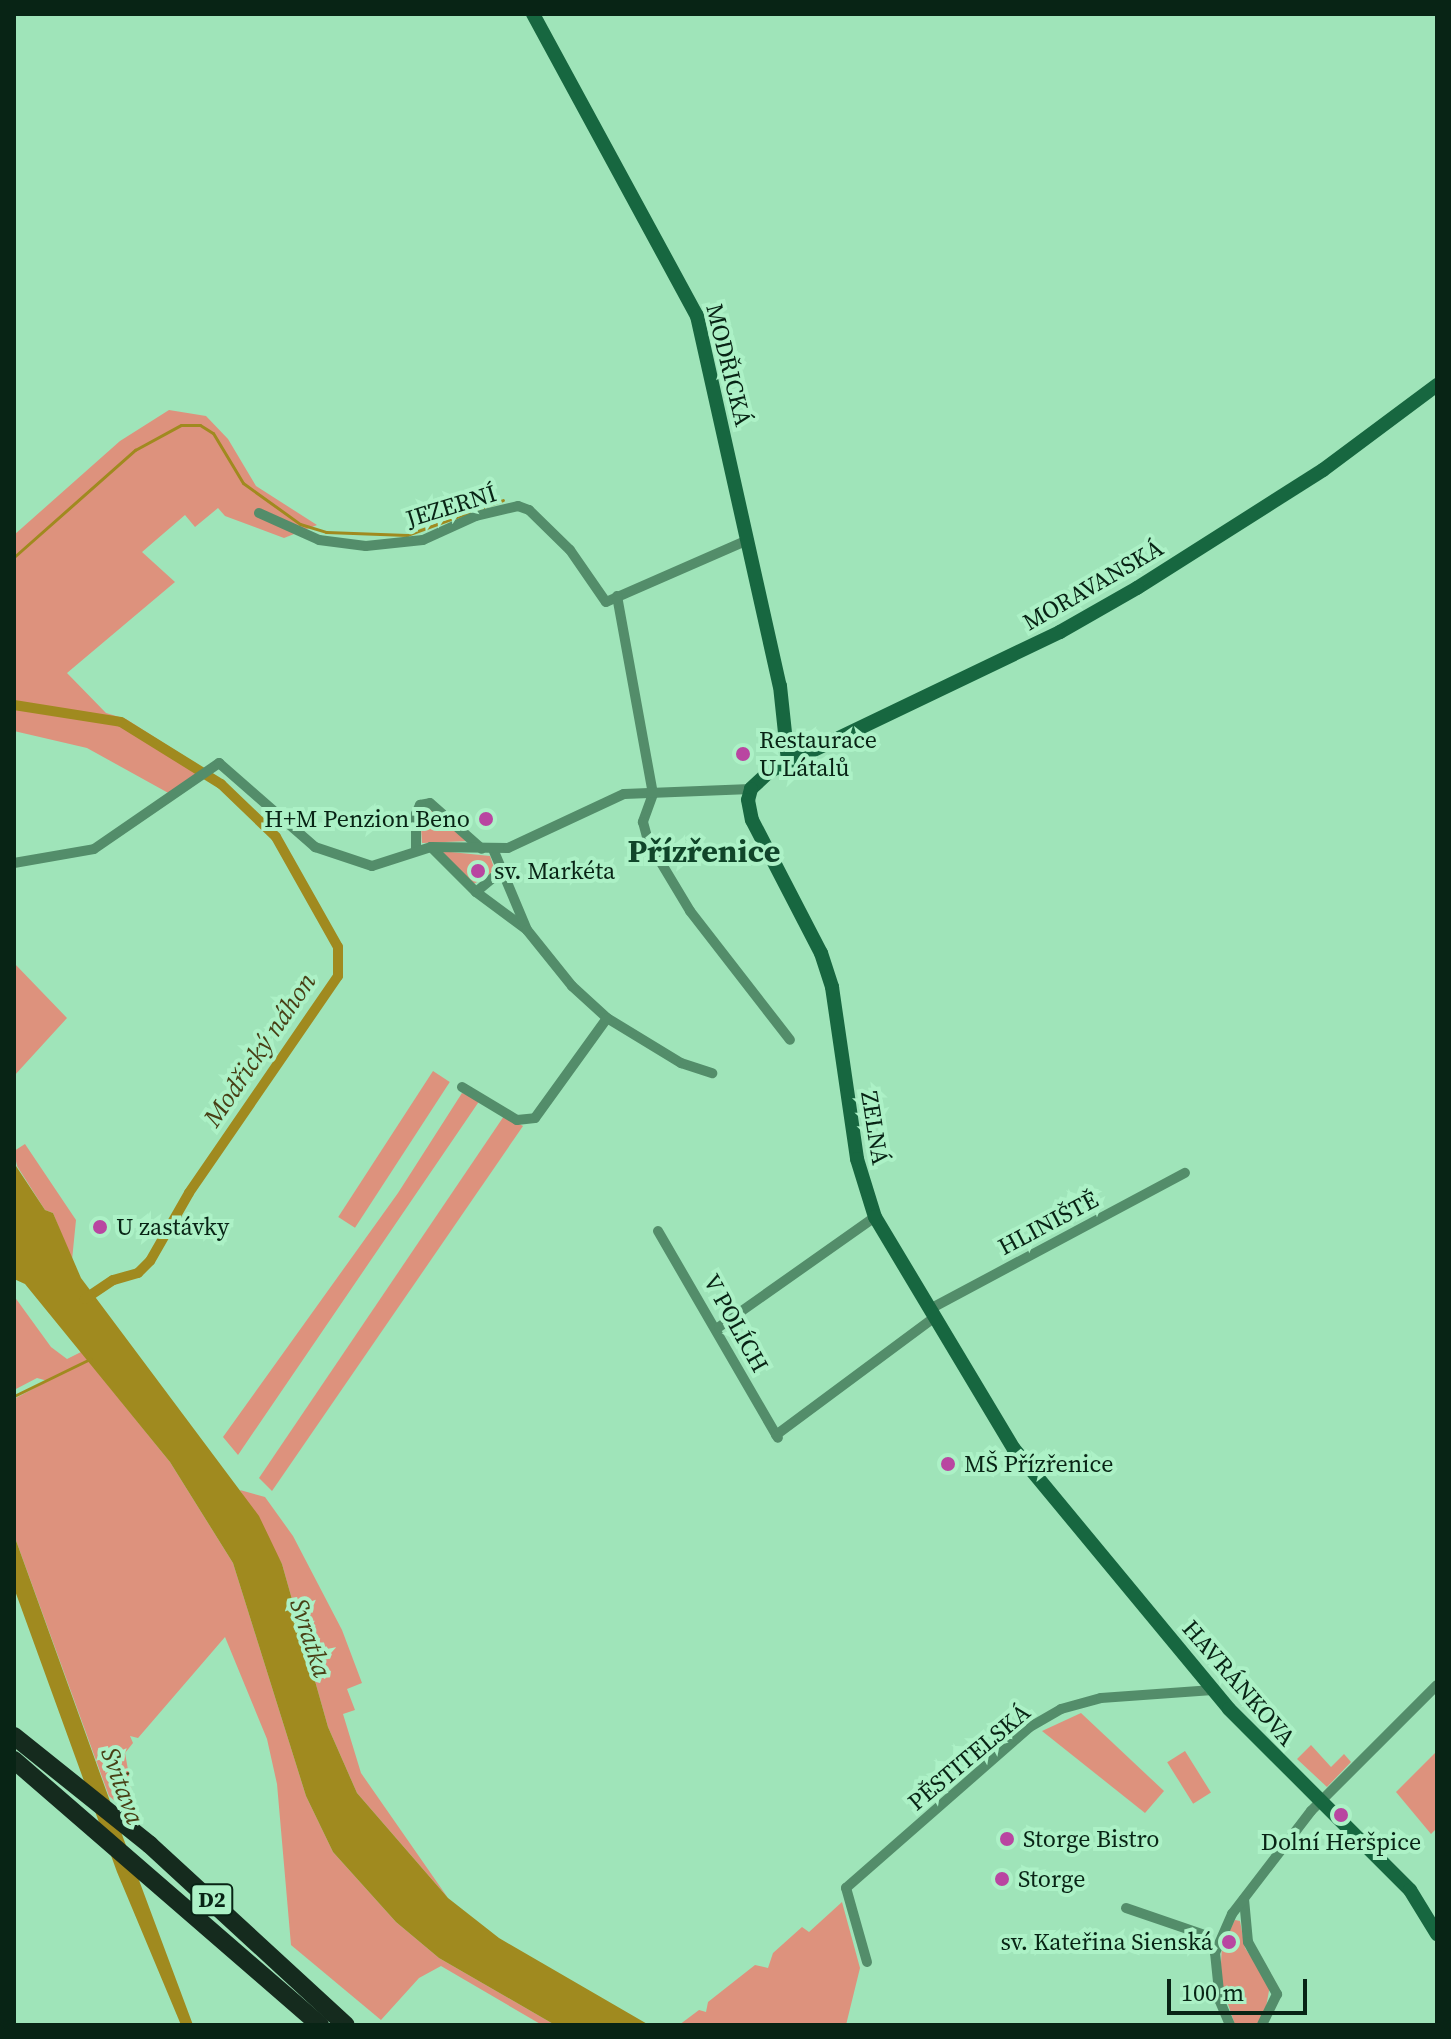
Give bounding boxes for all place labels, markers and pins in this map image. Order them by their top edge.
place label: Restaurace U Látalů [759,726,877,782]
marker: Restaurace U Látalů [734,745,752,763]
place label: H+M Penzion Beno [264,805,470,833]
marker: H+M Penzion Beno [477,810,495,828]
place label: sv. Markéta [494,857,615,885]
marker: sv. Markéta [469,862,487,880]
place label: U zastávky [116,1213,229,1241]
marker: U zastávky [91,1218,109,1236]
place label: MŠ Přízřenice [964,1450,1113,1478]
marker: MŠ Přízřenice [939,1455,957,1473]
marker: Dolní Heršpice [1332,1806,1350,1824]
place label: Storge Bistro [1023,1825,1160,1853]
place label: Dolní Heršpice [1261,1828,1421,1856]
marker: Storge Bistro [998,1830,1016,1848]
place label: Storge [1018,1865,1085,1893]
marker: Storge [993,1870,1011,1888]
place label: sv. Kateřina Sienská [1000,1928,1213,1956]
marker: sv. Kateřina Sienská [1220,1933,1238,1951]

